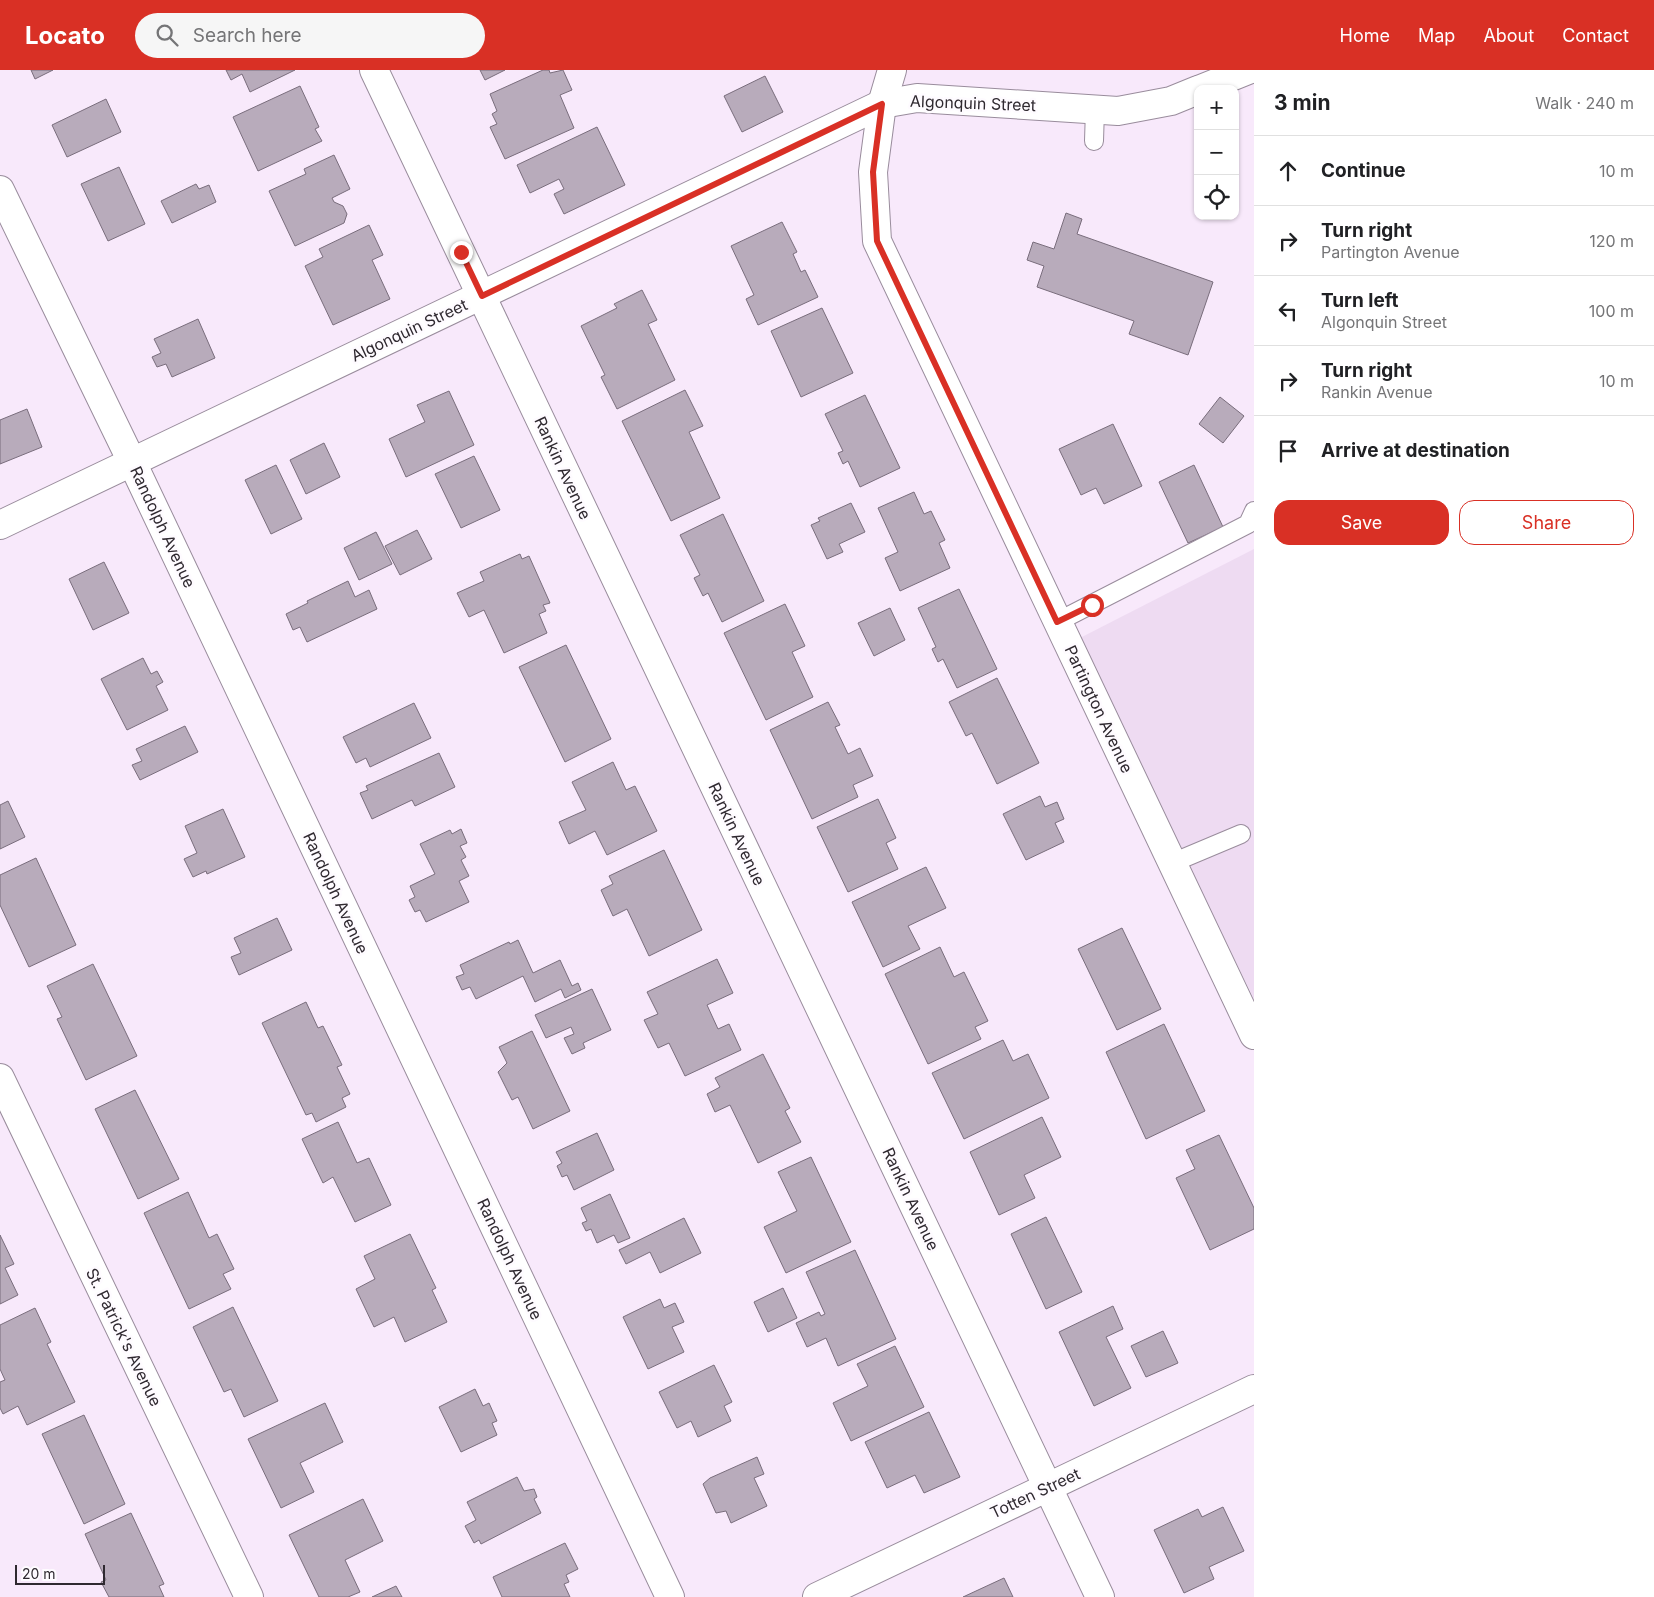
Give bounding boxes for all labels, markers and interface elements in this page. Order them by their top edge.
search box [135,13,485,58]
text: Locato [25,21,105,50]
icon: search [153,21,181,49]
text: Search here [193,24,301,47]
text: Home [1340,25,1390,46]
text: Map [1418,25,1455,46]
text: About [1483,25,1534,46]
text: Contact [1562,25,1629,46]
map controls [1194,85,1239,220]
button: + [1194,85,1239,130]
text: 3 min [1274,90,1330,115]
street label: Algonquin Street [910,91,1036,115]
text: Walk · 240 m [1535,93,1634,113]
button: − [1194,130,1239,175]
icon: ahead [1274,157,1302,185]
text: Continue [1321,159,1406,182]
text: 10 m [1599,161,1634,181]
button: locate [1194,175,1239,220]
text: Turn right [1321,219,1412,242]
icon: right [1274,227,1302,255]
text: 120 m [1589,231,1634,251]
route end [450,241,473,264]
text: Partington Avenue [1321,242,1460,262]
text: Turn left [1321,289,1399,312]
street label: Algonquin Street [348,294,470,366]
icon: left [1274,297,1302,325]
text: 100 m [1589,301,1634,321]
text: Algonquin Street [1321,312,1447,332]
text: Turn right [1321,359,1412,382]
icon: right [1274,367,1302,395]
text: 10 m [1599,371,1634,391]
text: Rankin Avenue [1321,382,1432,402]
street label: Rankin Avenue [530,413,596,523]
icon: arrive [1274,437,1302,465]
text: Arrive at destination [1321,439,1510,462]
street label: Randolph Avenue [126,463,200,591]
button: Save [1274,500,1449,545]
button: Share [1459,500,1634,545]
route start [1081,594,1104,617]
street label: Partington Avenue [1061,642,1137,776]
street label: Rankin Avenue [704,779,770,889]
street label: Randolph Avenue [299,829,373,957]
street label: Rankin Avenue [878,1144,944,1254]
street label: Randolph Avenue [473,1195,547,1323]
street label: St. Patrick's Avenue [82,1265,166,1409]
street label: Totten Street [987,1463,1083,1523]
scale bar [15,1562,105,1585]
text: 20 m [22,1565,56,1582]

